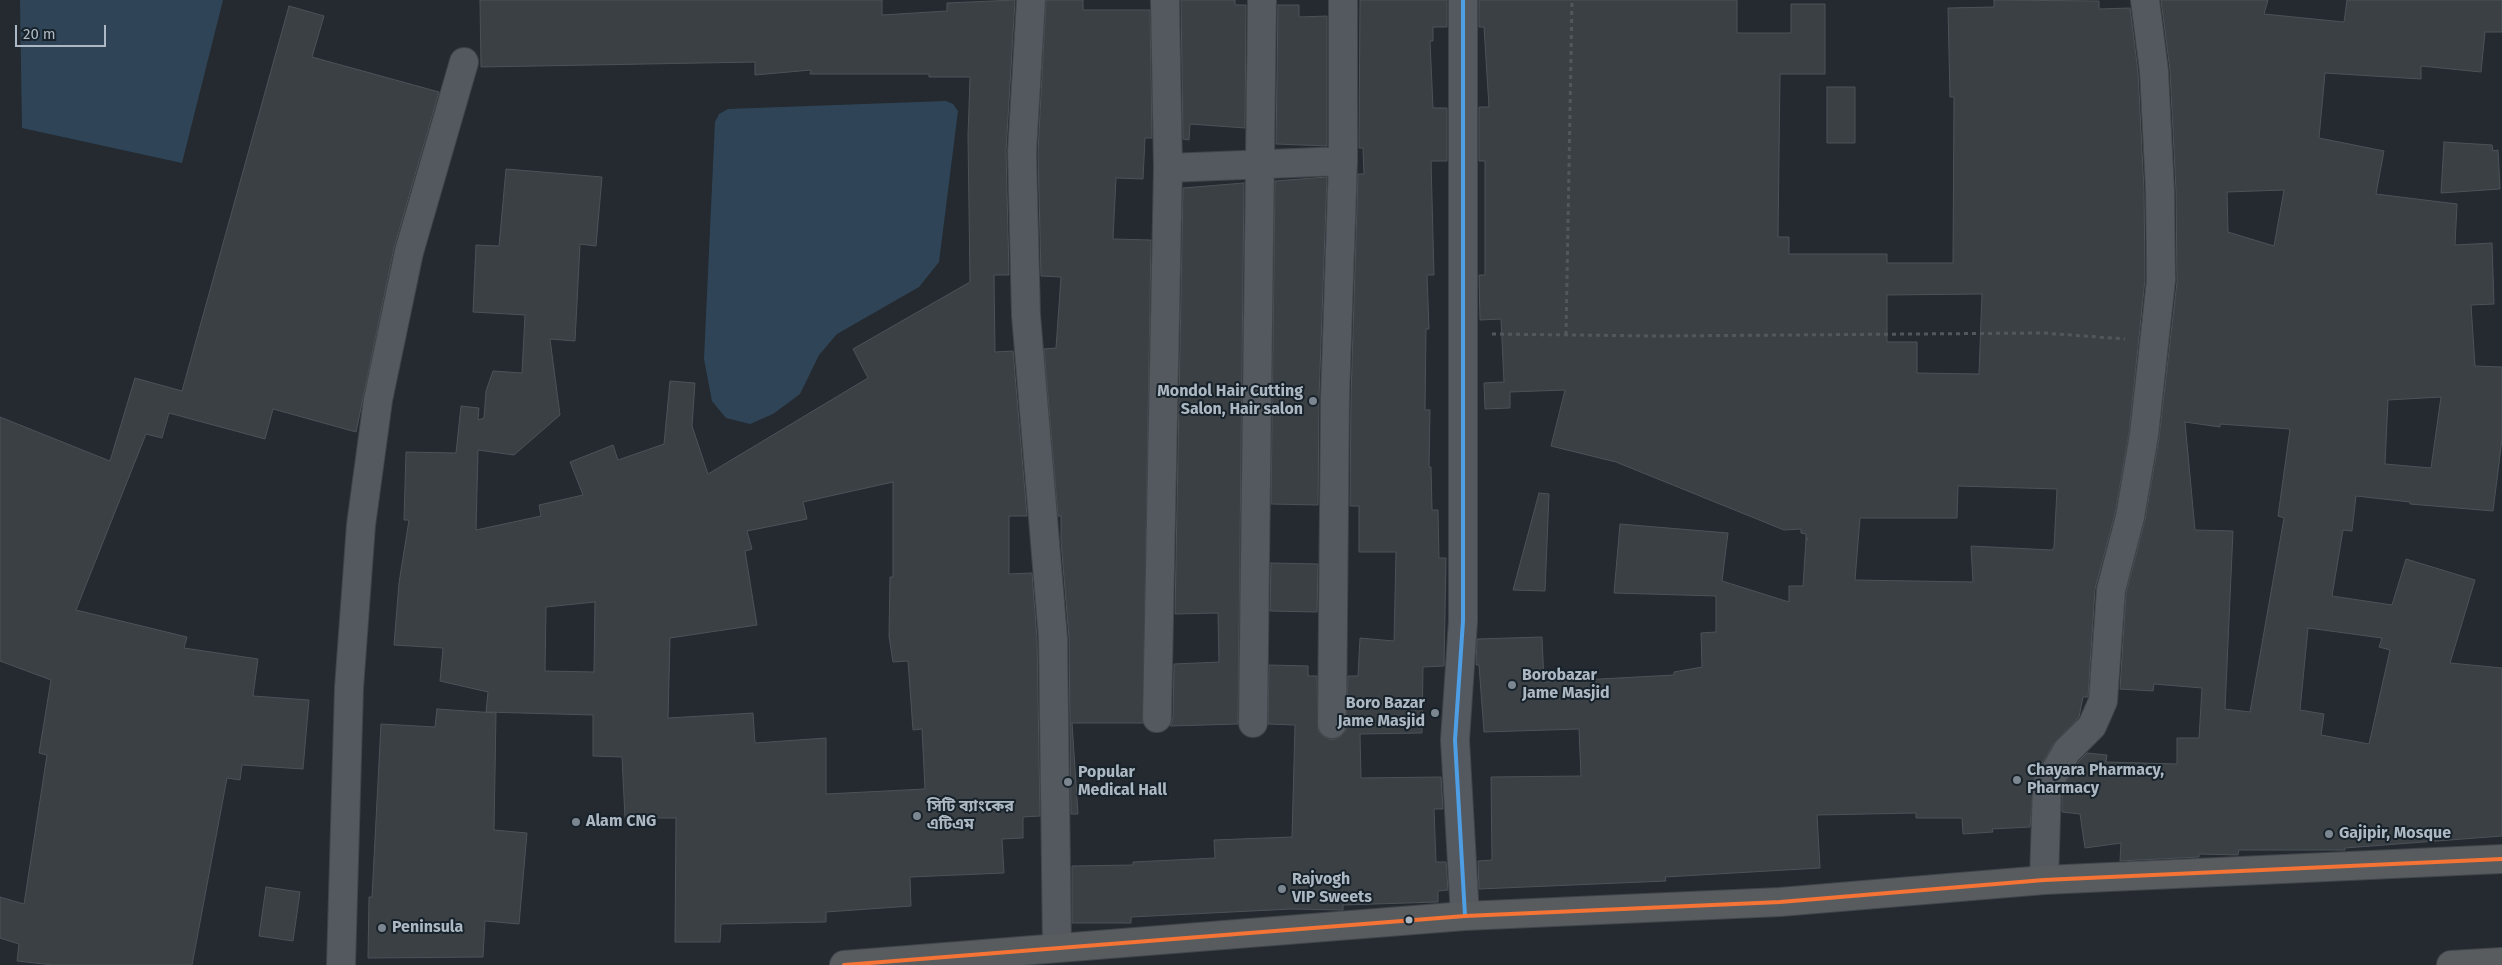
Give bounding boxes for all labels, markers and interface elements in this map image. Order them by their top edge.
scale bar [18,15,109,47]
text: 20 m [23,25,56,43]
place label: Mondol Hair Cutting Salon, Hair salon [1157,382,1303,420]
marker: Mondol Hair Cutting Salon, Hair salon [1307,395,1319,407]
place label: Borobazar Jame Masjid [1522,666,1610,704]
marker: Borobazar Jame Masjid [1506,679,1518,691]
place label: Boro Bazar Jame Masjid [1337,694,1425,732]
marker: Boro Bazar Jame Masjid [1429,707,1441,719]
place label: Chayara Pharmacy, Pharmacy [2027,761,2164,799]
place label: Popular Medical Hall [1078,763,1167,801]
marker: Chayara Pharmacy, Pharmacy [2011,774,2023,786]
marker: Popular Medical Hall [1062,776,1074,788]
place label: সিটি ব্যাংকের এটিএম [927,797,1014,835]
marker: সিটি ব্যাংকের এটিএম [911,810,923,822]
place label: Alam CNG [586,812,656,832]
marker: Alam CNG [570,816,582,828]
place label: Gajipir, Mosque [2339,824,2451,844]
marker: Gajipir, Mosque [2323,828,2335,840]
place label: Rajvogh VIP Sweets [1292,870,1372,908]
marker: Rajvogh VIP Sweets [1276,883,1288,895]
unlabelled marker [1404,915,1414,925]
place label: Peninsula [392,918,463,938]
marker: Peninsula [376,922,388,934]

